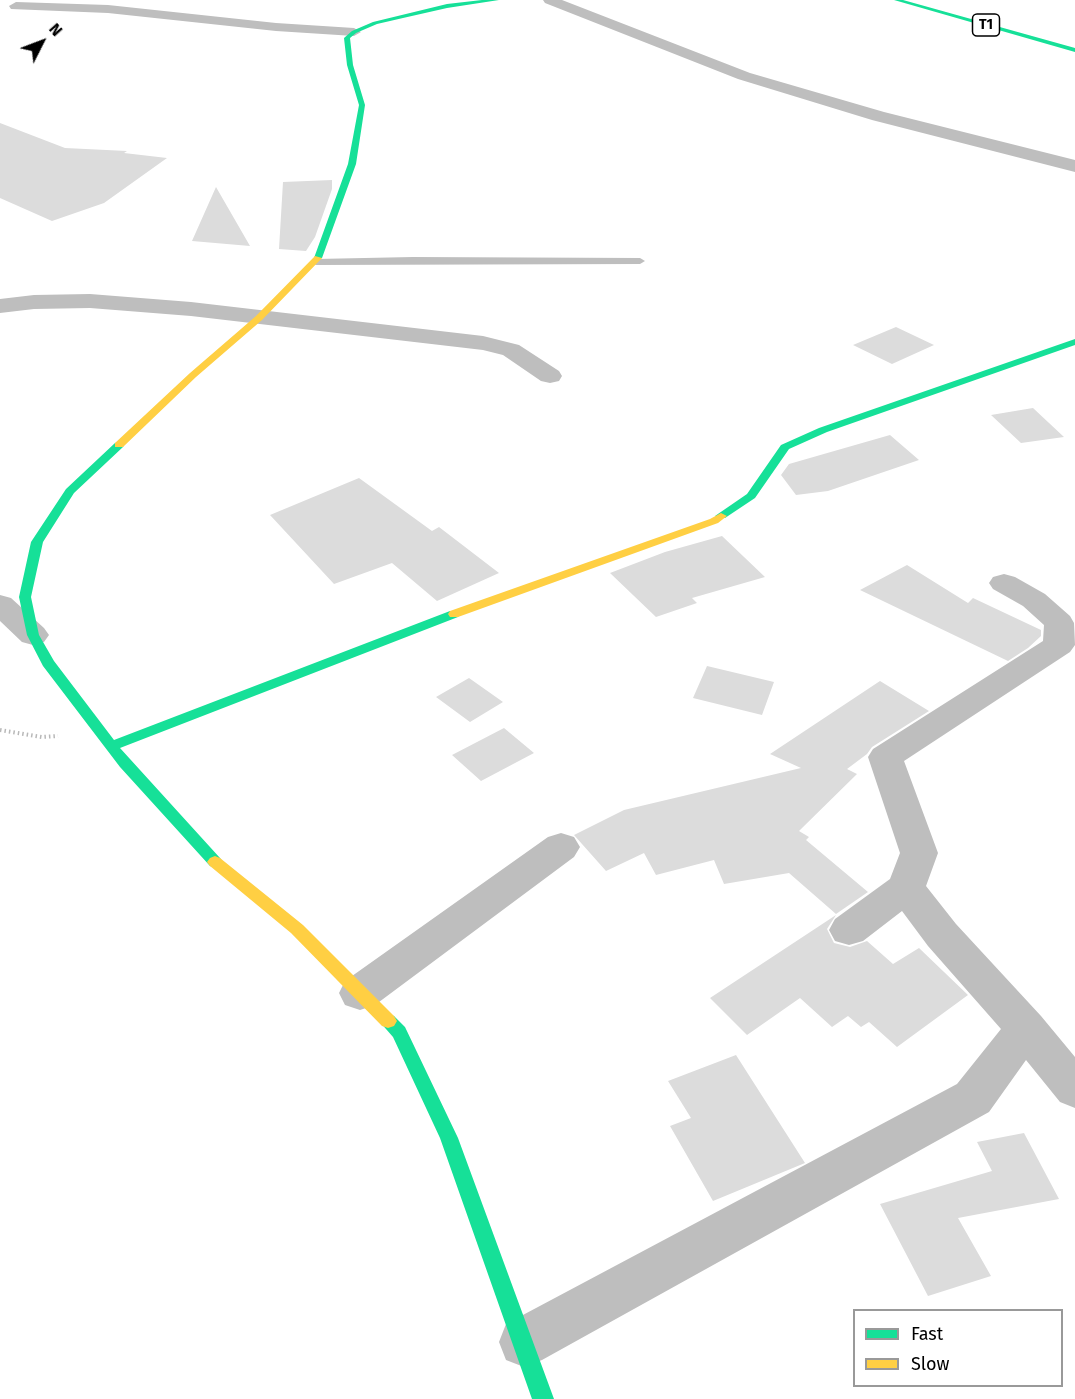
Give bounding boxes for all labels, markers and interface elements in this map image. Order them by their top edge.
north arrow [12,12,72,72]
road number: T1 [972,14,1000,36]
text: N [45,19,66,40]
legend [853,1309,1063,1387]
text: Fast [911,1323,943,1345]
text: Slow [911,1353,949,1375]

